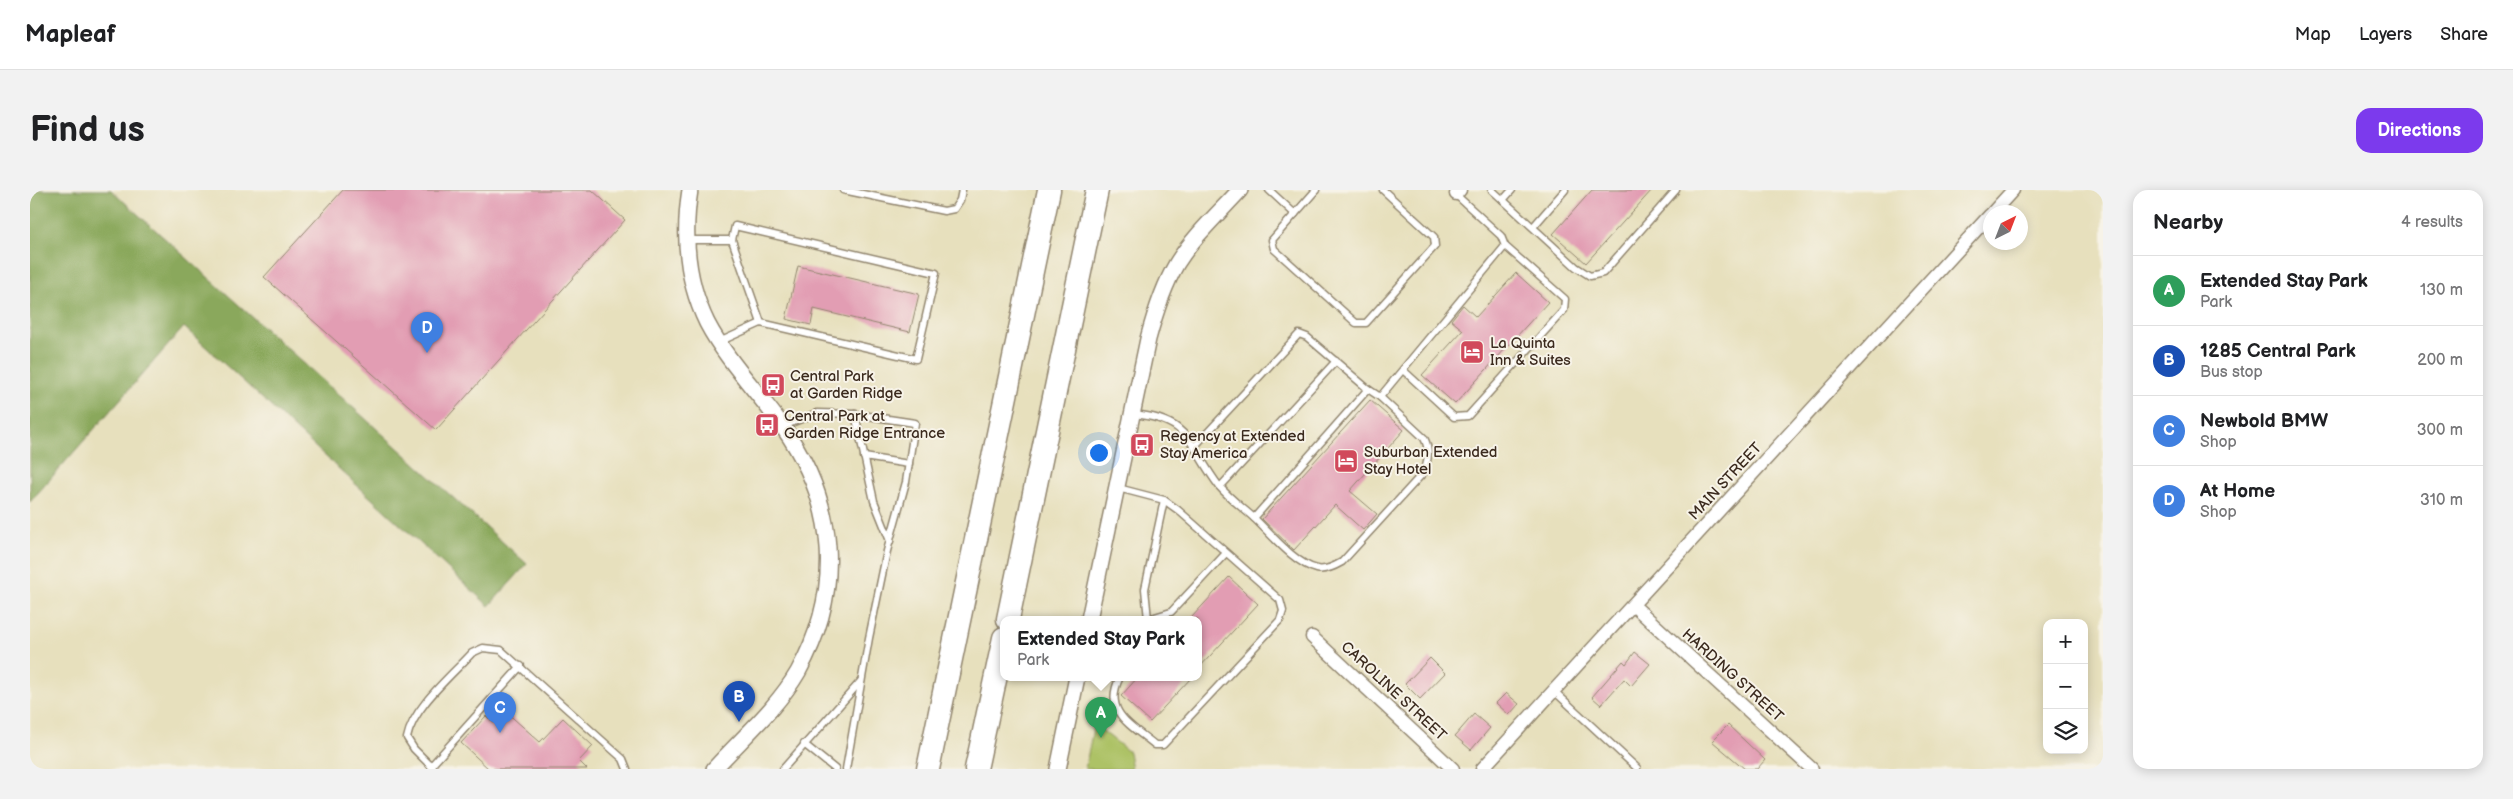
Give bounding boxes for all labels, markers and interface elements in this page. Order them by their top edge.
text: Mapleaf [25,20,116,49]
text: Map [2295,24,2331,45]
text: Layers [2359,24,2412,45]
text: Share [2440,24,2488,45]
button: Directions [2356,108,2483,153]
text: Find us [30,109,145,152]
north arrow [1983,205,2028,250]
text: Nearby [2153,210,2223,235]
text: 4 results [2401,213,2463,232]
text: Extended Stay Park [2200,270,2368,293]
text: A [2164,281,2174,300]
text: 130 m [2420,281,2463,300]
text: Park [2200,293,2232,312]
pin: D [411,312,443,353]
place label: La Quinta Inn & Suites [1490,334,1571,370]
hotel icon: La Quinta Inn & Suites [1459,339,1485,365]
text: 1285 Central Park [2200,340,2356,363]
text: B [2163,351,2175,370]
text: 200 m [2417,351,2463,370]
text: Bus stop [2200,363,2263,382]
place label: Central Park at Garden Ridge [790,367,902,403]
bus stop icon: Central Park at Garden Ridge [760,372,786,398]
place label: Central Park at Garden Ridge Entrance [784,407,945,443]
text: Newbold BMW [2200,410,2328,433]
bus stop icon: Central Park at Garden Ridge Entrance [754,412,780,438]
text: C [2163,421,2175,440]
text: 300 m [2417,421,2463,440]
place label: Regency at Extended Stay America [1160,427,1305,463]
bus stop icon: Regency at Extended Stay America [1129,432,1155,458]
text: Shop [2200,433,2237,452]
street label: MAIN STREET [1685,439,1766,524]
your location [1086,440,1112,466]
place label: Suburban Extended Stay Hotel [1364,443,1497,479]
hotel icon: Suburban Extended Stay Hotel [1333,448,1359,474]
text: At Home [2200,480,2275,503]
text: D [2163,491,2175,510]
text: 310 m [2420,491,2463,510]
text: Shop [2200,503,2237,522]
popup [1000,616,1202,681]
map controls [2043,619,2088,754]
button: + [2043,619,2088,664]
street label: HARDING STREET [1678,625,1787,726]
text: Extended Stay Park [1017,628,1185,651]
street label: CAROLINE STREET [1337,638,1450,745]
text: Park [1017,651,1049,670]
button: − [2043,664,2088,709]
pin: B [723,681,755,722]
pin: C [484,692,516,733]
pin: A [1085,697,1117,738]
button: layers [2043,709,2088,754]

